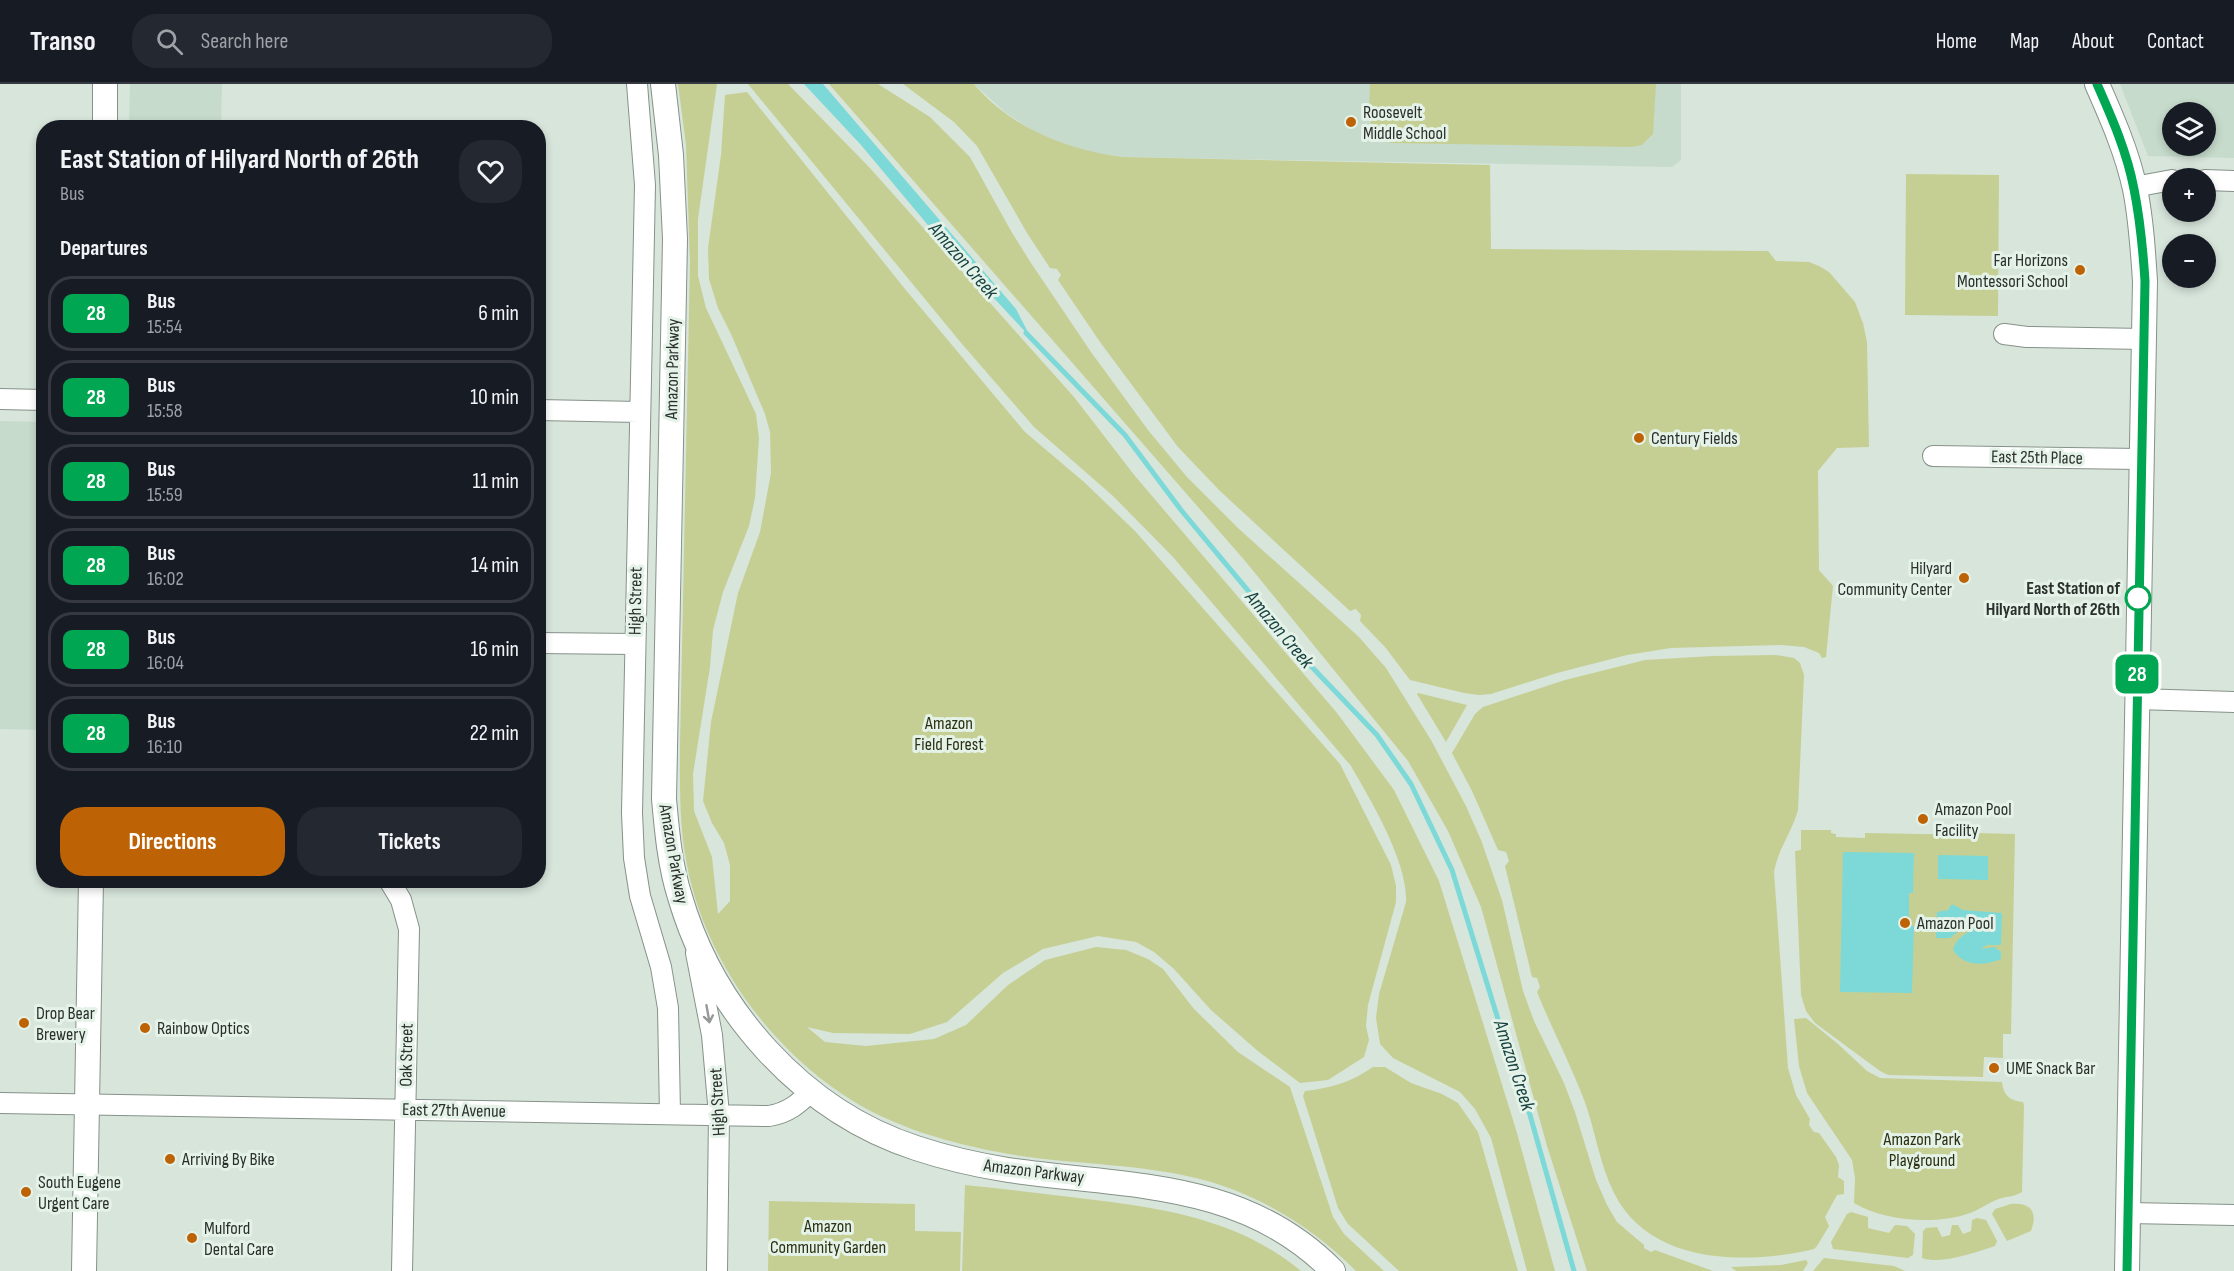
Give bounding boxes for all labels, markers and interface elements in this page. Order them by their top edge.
search box [132,14,552,68]
text: Transo [30,25,96,58]
icon: search [153,25,186,58]
text: Search here [201,28,288,55]
text: Home [1936,29,1977,54]
text: Map [2010,29,2039,54]
text: About [2072,29,2114,54]
text: Contact [2147,29,2204,54]
place label: Roosevelt Middle School [1363,102,1446,144]
map controls [2162,102,2216,288]
button: layers [2162,102,2216,156]
marker: Roosevelt Middle School [1344,115,1358,129]
button: heart [459,140,522,203]
text: East Station of Hilyard North of 26th [60,143,419,176]
button: + [2162,168,2216,222]
text: Bus [60,182,84,206]
water label: Amazon Creek [923,217,1003,304]
button: − [2162,234,2216,288]
text: Departures [60,235,148,262]
place label: Far Horizons Montessori School [1957,250,2068,292]
marker: Far Horizons Montessori School [2073,263,2087,277]
text: Bus [147,288,176,315]
text: 6 min [478,300,519,327]
text: 28 [86,301,106,326]
text: 15:54 [147,315,182,339]
street label: Amazon Parkway [661,318,684,421]
text: Bus [147,372,176,399]
text: 10 min [470,384,519,411]
text: 28 [86,385,106,410]
text: 15:58 [147,399,183,423]
place label: Century Fields [1651,428,1738,449]
marker: Century Fields [1632,431,1646,445]
street label: East 25th Place [1991,446,2083,469]
text: Bus [147,456,176,483]
text: 11 min [472,468,519,495]
text: 28 [86,469,106,494]
text: 15:59 [147,483,183,507]
text: Bus [147,540,176,567]
text: 14 min [471,552,519,579]
text: 28 [86,553,106,578]
place label: Hilyard Community Center [1838,558,1952,600]
street label: High Street [624,566,647,635]
text: 16:02 [147,567,184,591]
marker: Hilyard Community Center [1957,571,1971,585]
place label: East Station of Hilyard North of 26th [1986,578,2120,620]
water label: Amazon Creek [1239,585,1319,674]
marker: East Station of Hilyard North of 26th [2125,585,2151,611]
text: Bus [147,624,176,651]
text: 16 min [471,636,519,663]
text: 28 [86,637,106,662]
text: 16:04 [147,651,184,675]
line badge: 28 [2110,654,2164,694]
text: 28 [2127,662,2147,687]
text: Bus [147,708,176,735]
park label: Amazon Field Forest [914,713,984,755]
text: 22 min [470,720,519,747]
text: 28 [86,721,106,746]
text: 16:10 [147,735,182,759]
place label: Amazon Pool Facility [1934,799,2012,841]
street label: Amazon Parkway [654,802,693,906]
button: Directions [60,807,285,876]
button: Tickets [297,807,522,876]
marker: Amazon Pool Facility [1916,812,1930,826]
place label: Amazon Pool [1916,913,1994,934]
marker: Amazon Pool [1898,916,1912,930]
place label: Drop Bear Brewery [36,1003,95,1045]
one-way arrow [703,1003,714,1023]
marker: Drop Bear Brewery [17,1016,31,1030]
water label: Amazon Creek [1488,1016,1540,1114]
place label: Rainbow Optics [157,1018,250,1039]
marker: Rainbow Optics [138,1021,152,1035]
street label: Oak Street [395,1023,418,1087]
place label: UME Snack Bar [2006,1058,2095,1079]
marker: UME Snack Bar [1987,1061,2001,1075]
street label: High Street [705,1067,730,1137]
street label: East 27th Avenue [402,1099,506,1122]
park label: Amazon Park Playground [1882,1129,1961,1171]
place label: Arriving By Bike [181,1149,275,1170]
marker: Arriving By Bike [163,1152,177,1166]
street label: Amazon Parkway [982,1155,1085,1188]
place label: South Eugene Urgent Care [38,1172,121,1214]
marker: South Eugene Urgent Care [19,1185,33,1199]
park label: Amazon Community Garden [770,1216,886,1258]
place label: Mulford Dental Care [204,1218,274,1260]
marker: Mulford Dental Care [185,1231,199,1245]

